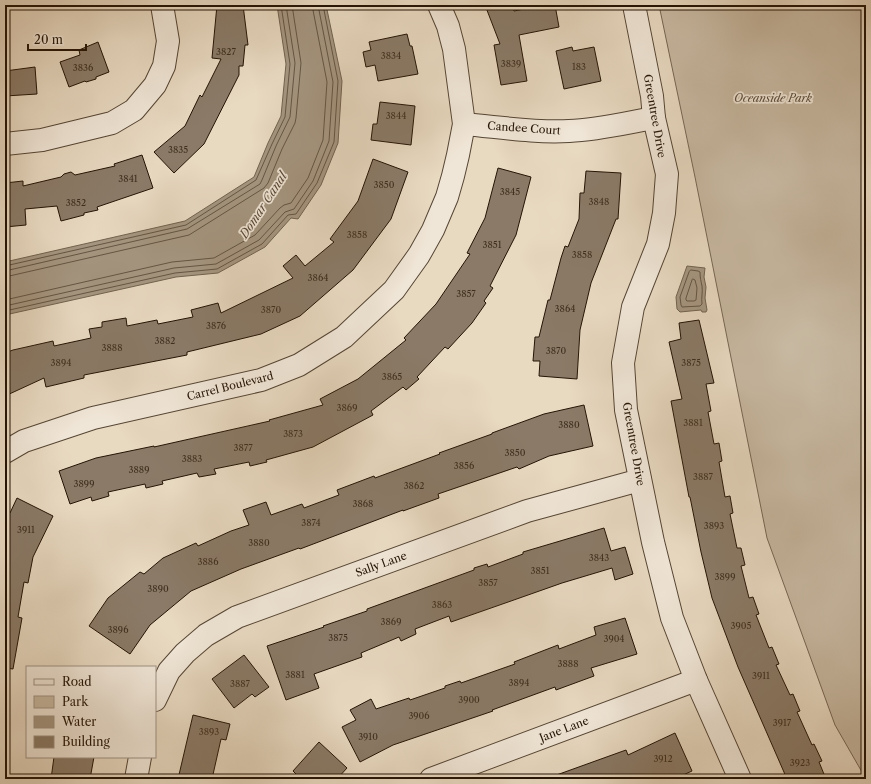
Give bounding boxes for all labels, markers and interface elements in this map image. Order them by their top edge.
scale bar [28,26,86,52]
text: 20 m [34,32,63,47]
house number: 3827 [216,46,237,57]
house number: 3834 [381,50,401,61]
house number: 3839 [501,58,521,69]
house number: 183 [572,61,586,72]
house number: 3836 [73,62,93,73]
street label: Greentree Drive [641,73,669,159]
park label: Oceanside Park [734,91,812,105]
house number: 3844 [386,110,406,121]
street label: Candee Court [487,118,561,138]
house number: 3835 [168,144,188,155]
water label: Domar Canal [235,168,291,242]
house number: 3841 [118,173,138,184]
house number: 3850 [374,179,395,190]
house number: 3845 [500,186,520,197]
house number: 3848 [589,196,609,207]
house number: 3852 [66,197,86,208]
house number: 3858 [347,229,367,240]
house number: 3851 [483,239,502,250]
house number: 3858 [572,249,592,260]
house number: 3864 [308,272,328,283]
house number: 3857 [456,288,476,299]
house number: 3864 [555,303,575,314]
house number: 3870 [261,304,282,315]
house number: 3876 [206,320,226,331]
house number: 3882 [155,335,175,346]
house number: 3888 [102,342,122,353]
house number: 3870 [546,345,567,356]
house number: 3894 [51,357,71,368]
house number: 3875 [681,357,701,368]
street label: Carrel Boulevard [185,368,275,404]
house number: 3865 [382,371,402,382]
street label: Greentree Drive [620,401,648,487]
house number: 3869 [337,402,357,413]
house number: 3881 [683,417,703,428]
house number: 3880 [558,419,580,430]
house number: 3873 [283,428,303,439]
house number: 3877 [233,442,253,453]
house number: 3850 [505,447,526,458]
house number: 3883 [182,453,202,464]
house number: 3856 [454,460,474,471]
house number: 3889 [129,464,149,475]
house number: 3887 [693,471,714,482]
house number: 3899 [74,478,94,489]
house number: 3862 [404,480,424,491]
house number: 3868 [353,498,373,509]
house number: 3874 [301,517,321,528]
house number: 3893 [704,520,724,531]
house number: 3911 [17,524,35,535]
house number: 3880 [248,537,270,548]
street label: Sally Lane [353,548,409,580]
house number: 3843 [589,552,609,563]
house number: 3886 [198,556,218,567]
house number: 3851 [531,565,550,576]
house number: 3899 [715,571,735,582]
house number: 3857 [478,577,498,588]
house number: 3890 [147,583,169,594]
house number: 3863 [432,599,452,610]
house number: 3869 [381,616,401,627]
house number: 3905 [731,620,752,631]
house number: 3896 [108,624,128,635]
house number: 3875 [328,632,348,643]
house number: 3904 [603,633,625,644]
house number: 3888 [558,658,578,669]
legend [26,666,156,758]
house number: 3881 [285,669,305,680]
house number: 3911 [752,670,770,681]
text: Road [62,674,92,689]
house number: 3894 [509,677,529,688]
house number: 3887 [230,678,251,689]
text: Park [62,694,89,709]
house number: 3900 [458,694,480,705]
house number: 3906 [408,710,430,721]
street label: Jane Lane [536,713,591,745]
text: Water [61,714,96,729]
house number: 3917 [773,717,792,728]
house number: 3893 [199,726,219,737]
house number: 3910 [358,731,378,742]
text: Building [62,734,110,749]
house number: 3912 [653,753,673,764]
house number: 3923 [790,757,810,768]

